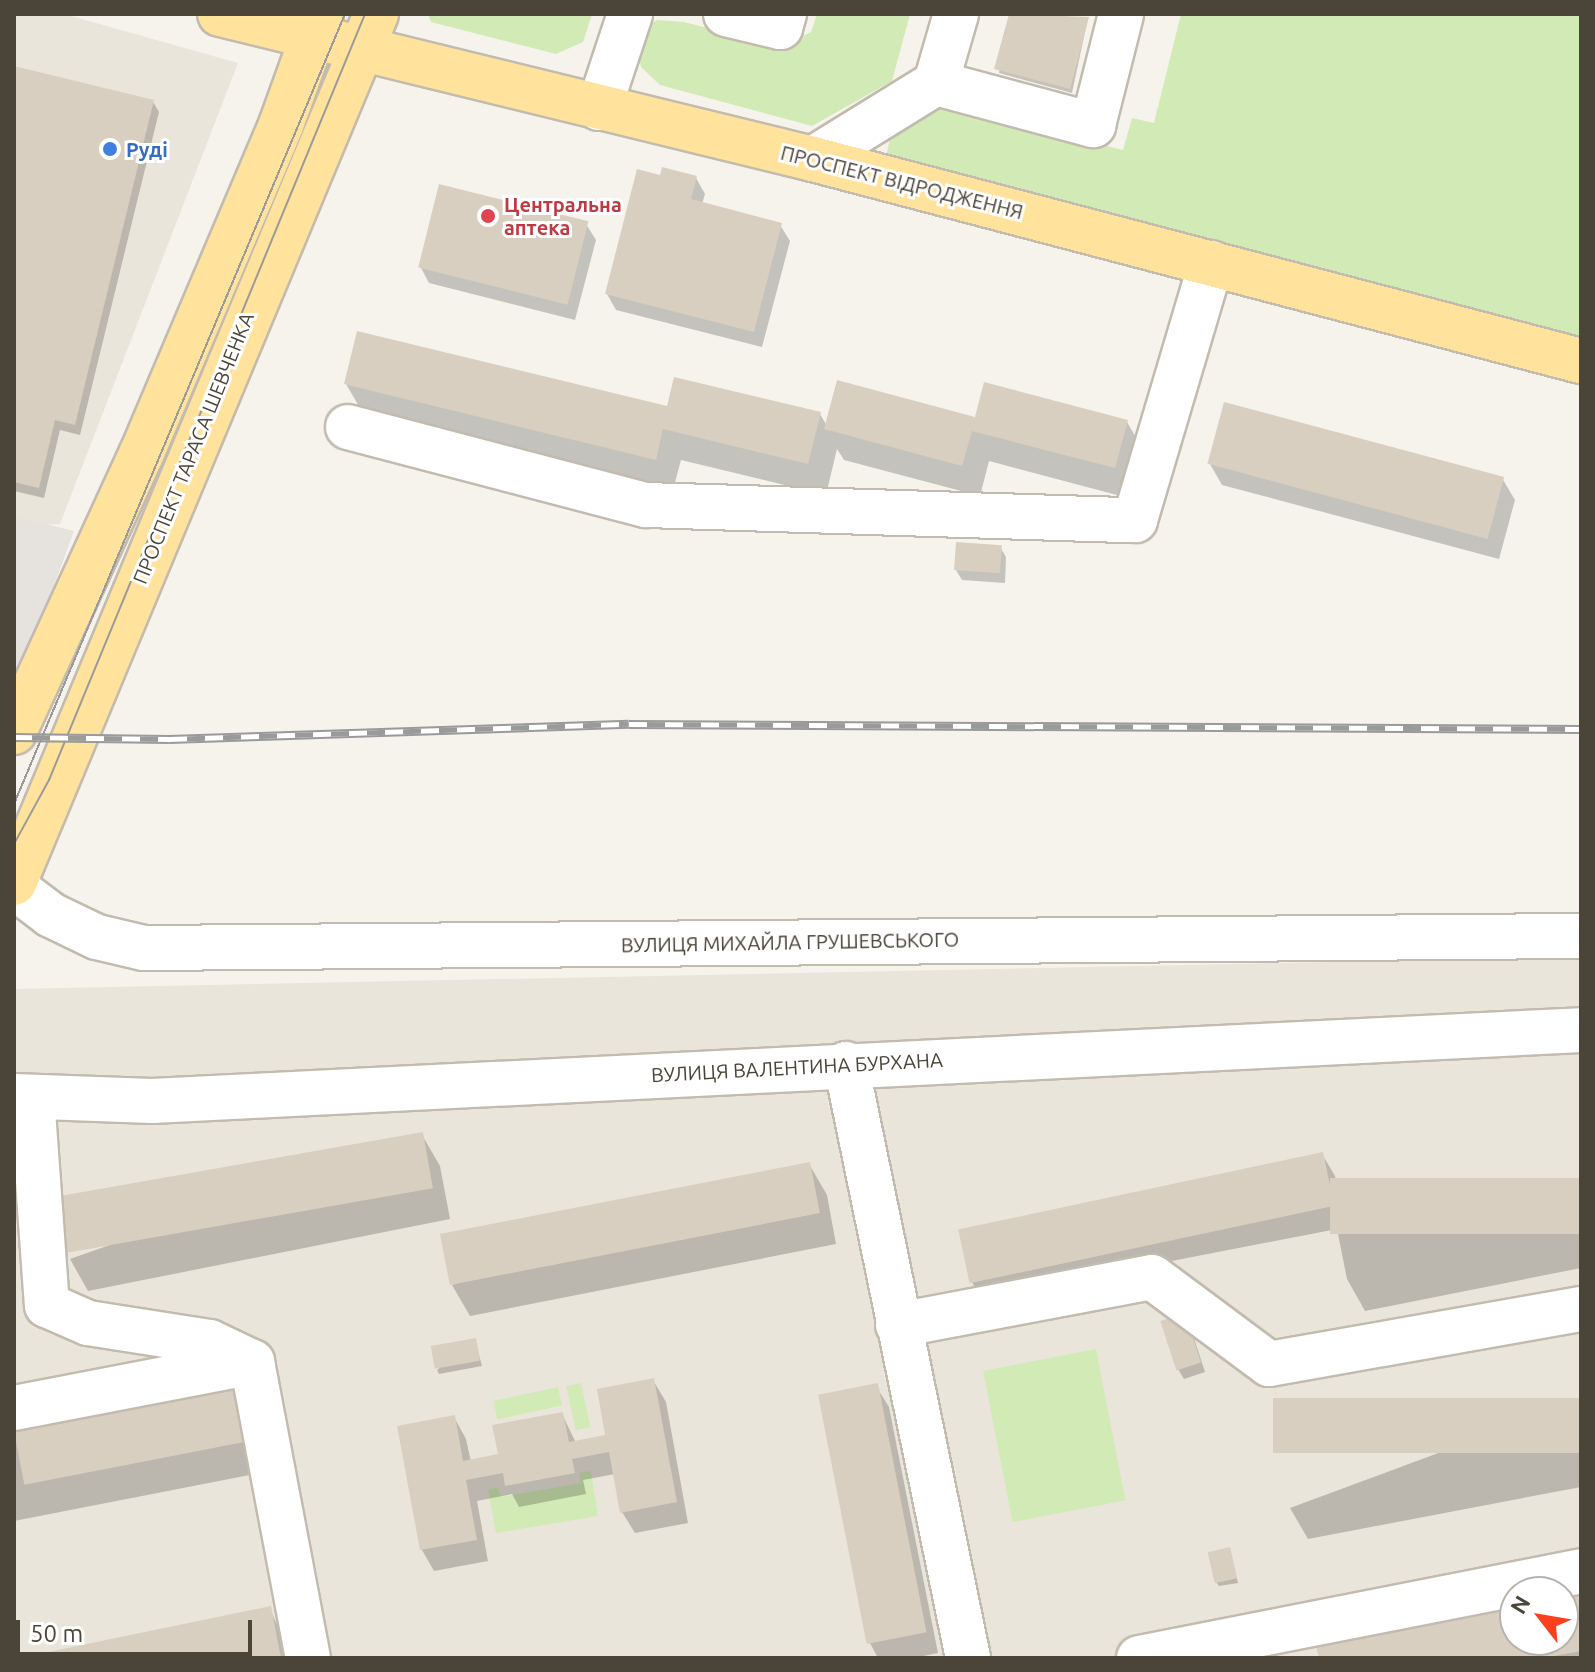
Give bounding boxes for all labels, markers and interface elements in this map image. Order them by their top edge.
place label: Рудi [126,137,168,161]
marker: Рудi [101,140,119,158]
street label: ПРОСПЕКТ ВІДРОДЖЕННЯ [778,140,1026,224]
place label: Центральна аптека [504,192,622,239]
marker: Центральна аптека [479,207,497,225]
street label: ПРОСПЕКТ ТАРАСА ШЕВЧЕНКА [127,309,259,587]
street label: ВУЛИЦЯ МИХАЙЛА ГРУШЕВСЬКОГО [621,927,959,957]
street label: ВУЛИЦЯ ВАЛЕНТИНА БУРХАНА [651,1047,943,1087]
north arrow [1499,1576,1579,1656]
text: N [1505,1591,1535,1618]
scale bar [20,1604,256,1654]
text: 50 m [30,1620,83,1647]

